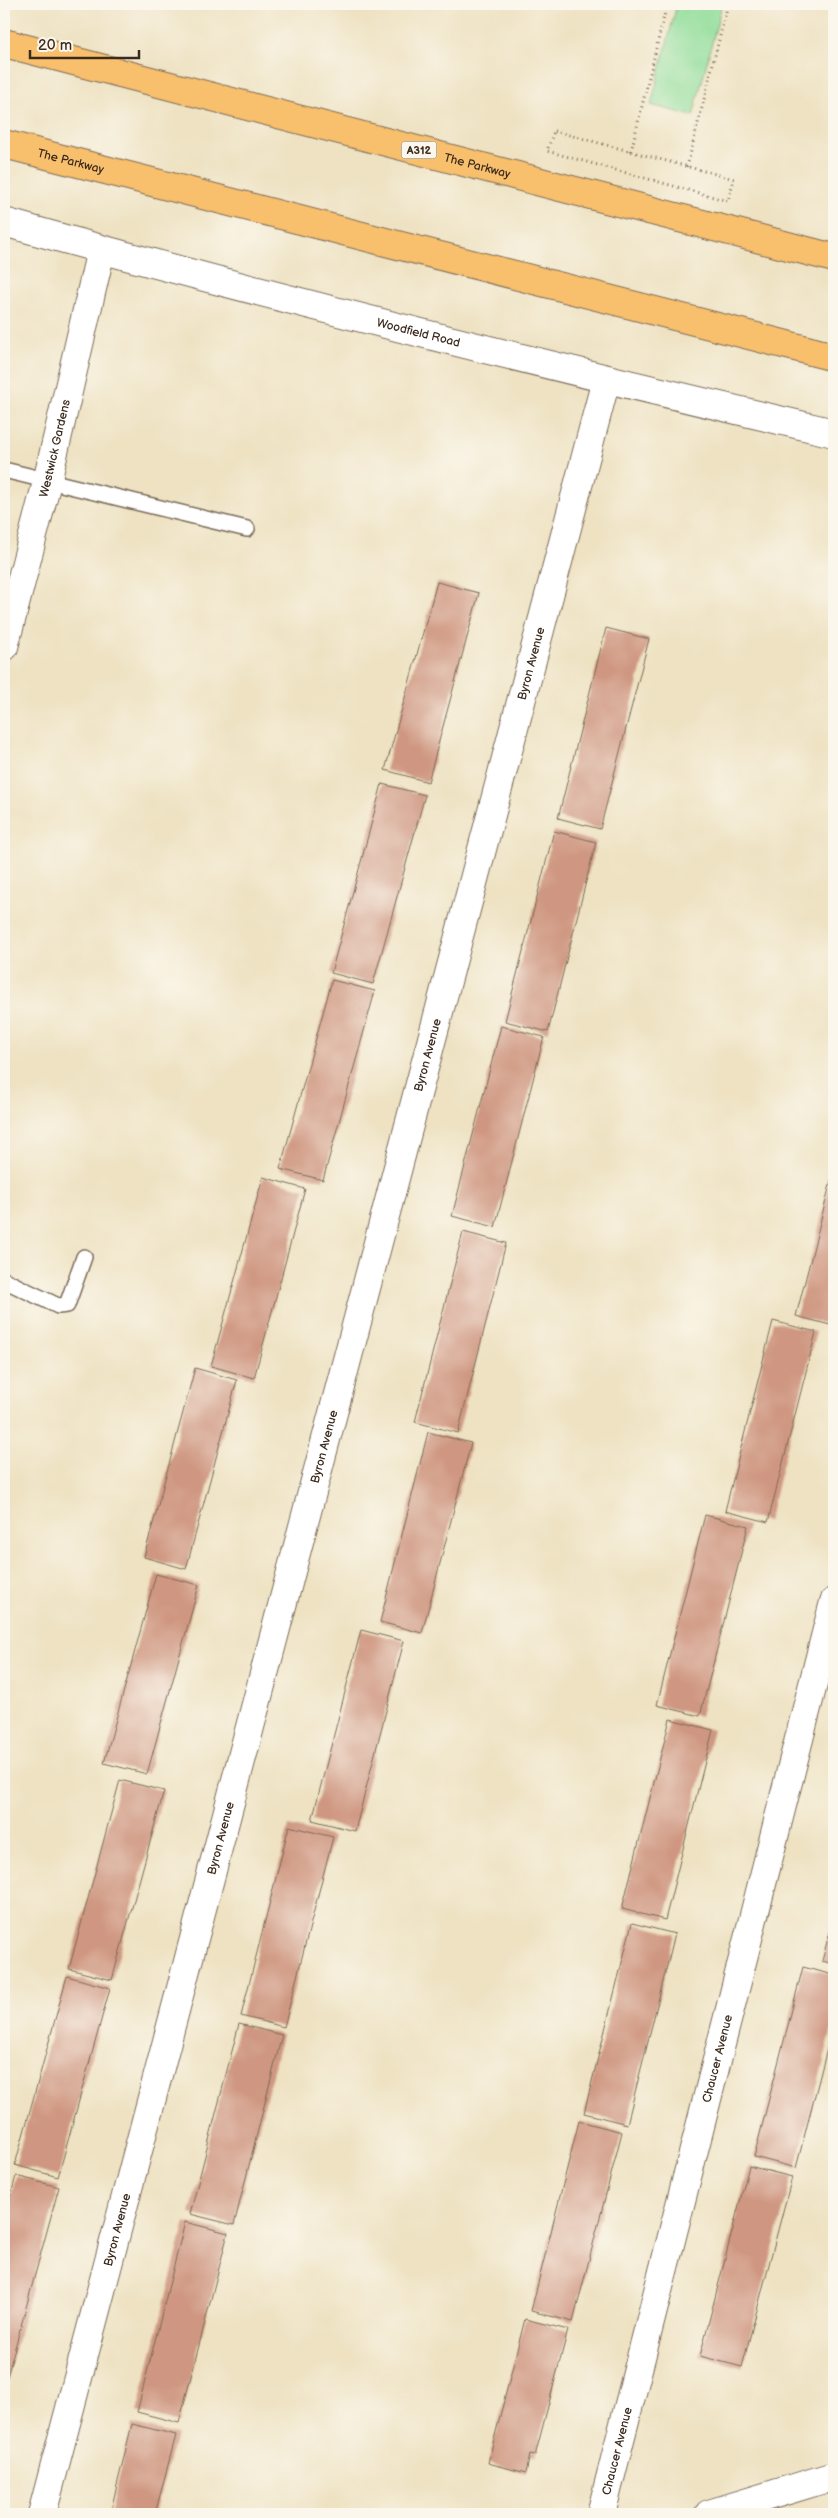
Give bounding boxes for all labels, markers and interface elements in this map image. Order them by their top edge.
scale bar [30,28,139,60]
text: 20 m [38,36,72,55]
road number: A312 [402,142,436,158]
street label: The Parkway [36,146,106,178]
street label: The Parkway [442,150,513,182]
street label: Woodfield Road [375,315,462,351]
street label: Westwick Gardens [36,398,74,499]
street label: Byron Avenue [515,626,548,702]
street label: Byron Avenue [411,1017,445,1093]
street label: Byron Avenue [308,1409,341,1485]
street label: Byron Avenue [204,1800,238,1876]
street label: Chaucer Avenue [699,2013,736,2104]
street label: Byron Avenue [101,2192,134,2268]
street label: Chaucer Avenue [599,2406,636,2497]

